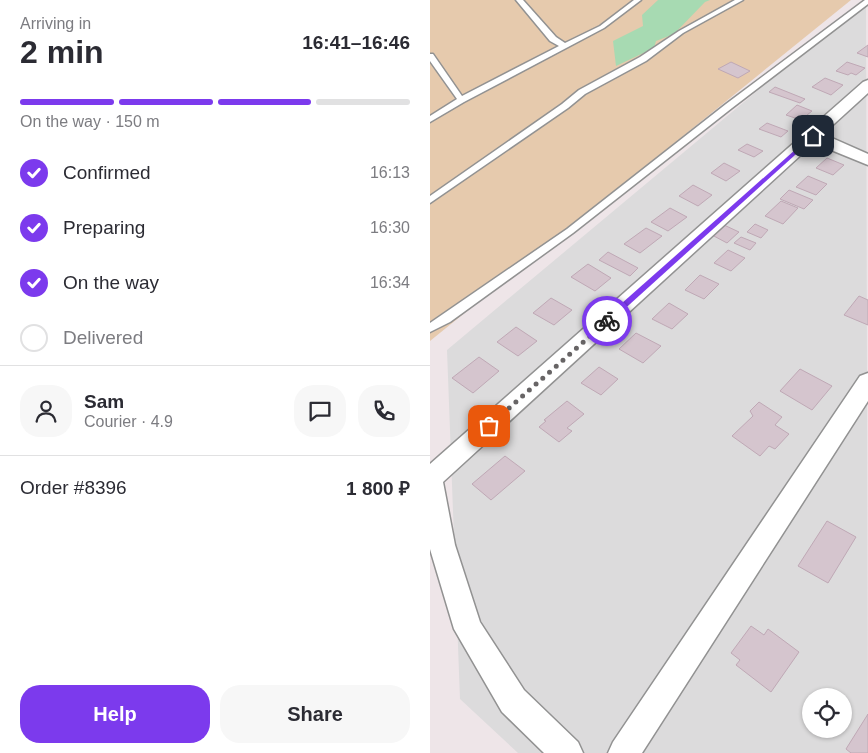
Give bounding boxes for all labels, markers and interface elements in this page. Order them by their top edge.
text: Arriving in [20,15,91,32]
text: 16:41–16:46 [302,32,410,53]
text: 2 min [20,34,104,70]
text: On the way · 150 m [20,113,160,130]
pin [792,115,834,157]
icon: home [799,122,827,150]
icon: check [20,159,48,187]
text: Confirmed [63,162,151,183]
text: 16:13 [370,164,410,181]
icon: check [20,214,48,242]
text: Preparing [63,217,145,238]
text: 16:30 [370,219,410,236]
icon: check [20,269,48,297]
text: On the way [63,272,159,293]
text: 16:34 [370,274,410,291]
courier [582,296,632,346]
icon: bike [593,307,621,335]
text: Delivered [63,327,143,348]
button: person [20,385,72,437]
button: chat [294,385,346,437]
button: phone [358,385,410,437]
text: Sam [84,391,124,412]
pin [468,405,510,447]
icon: bag [475,412,503,440]
text: Courier · 4.9 [84,413,173,430]
text: Order #8396 [20,477,127,498]
text: 1 800 ₽ [346,478,410,499]
button: Help [20,685,210,743]
button: Share [220,685,410,743]
map controls [802,688,852,738]
button: locate [802,688,852,738]

